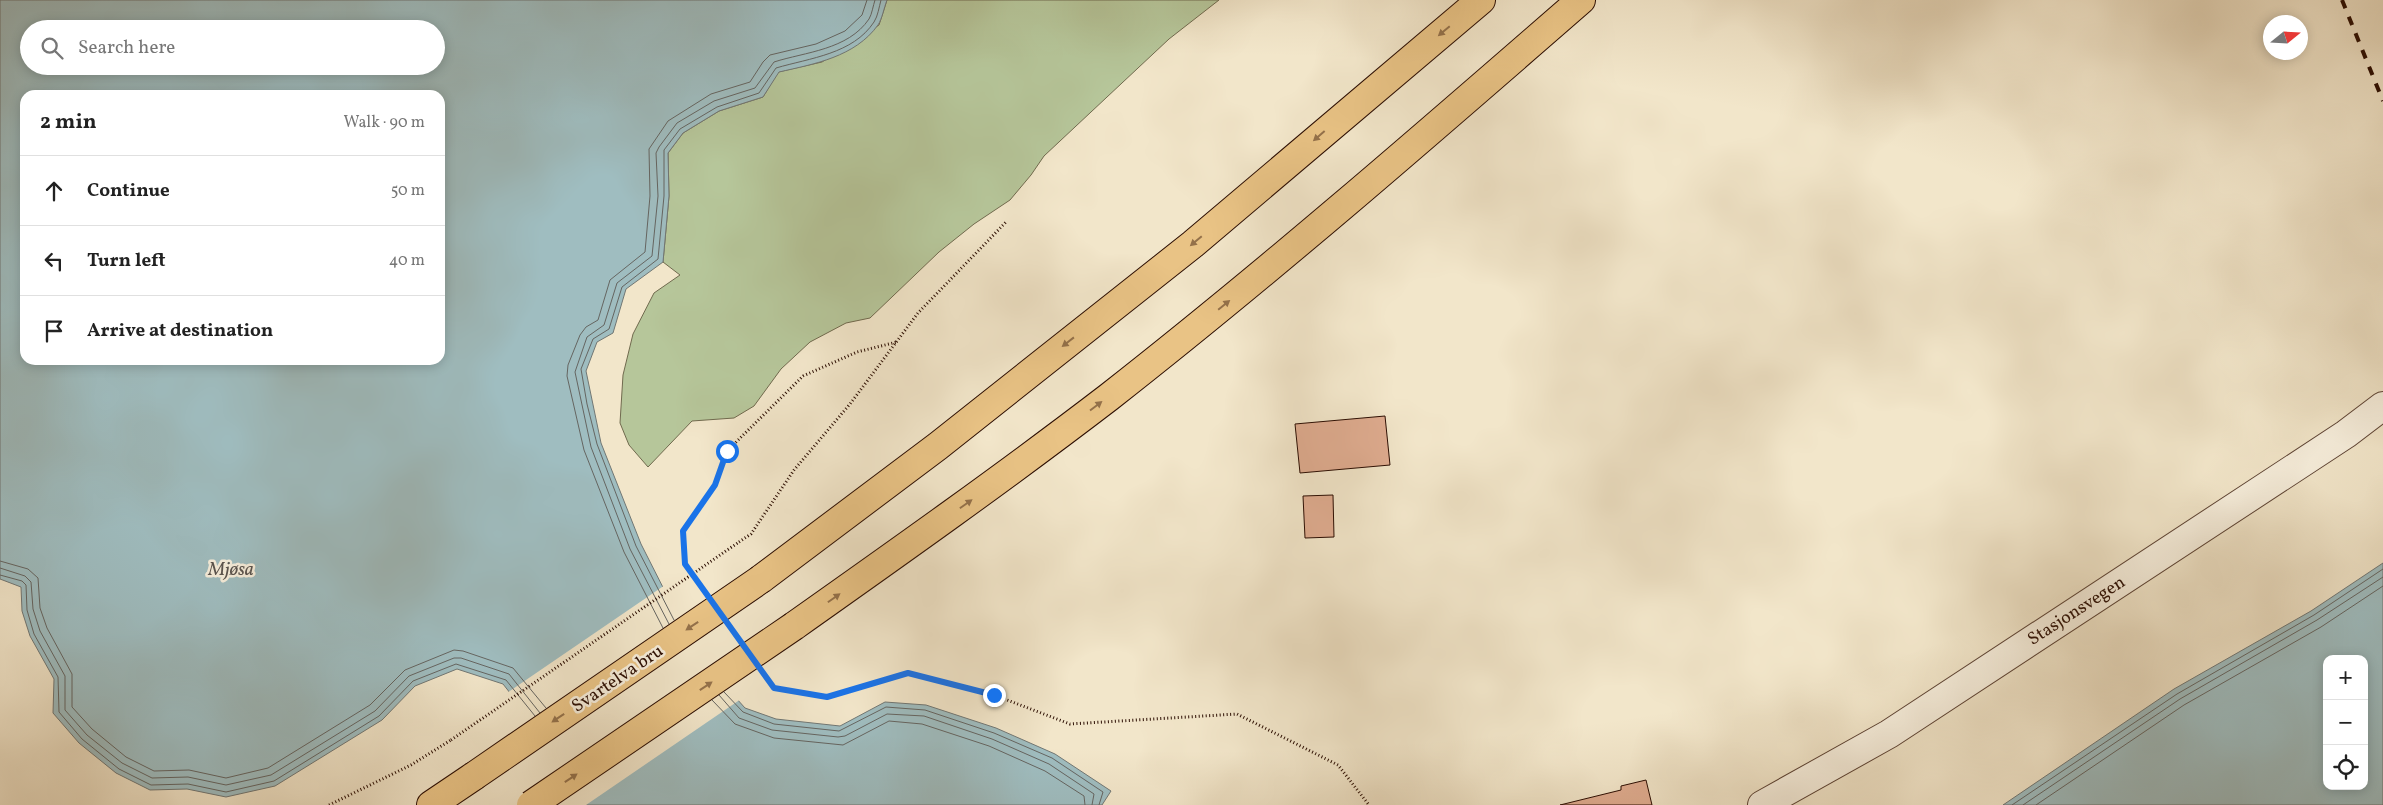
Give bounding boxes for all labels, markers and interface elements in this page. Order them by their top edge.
north arrow [2263,15,2308,60]
search box [20,20,445,75]
one-way arrow [1437,26,1450,37]
icon: search [38,34,66,62]
text: Search here [78,35,175,61]
text: 2 min [40,108,97,137]
text: Walk · 90 m [343,112,425,134]
one-way arrow [1313,130,1326,141]
icon: ahead [40,177,68,205]
text: Continue [87,178,170,204]
text: 50 m [391,180,425,202]
one-way arrow [1189,236,1202,247]
icon: left [40,247,68,275]
text: Turn left [87,248,166,274]
text: 40 m [389,250,425,272]
one-way arrow [1217,300,1230,311]
icon: arrive [40,317,68,345]
text: Arrive at destination [87,318,273,344]
one-way arrow [1062,337,1075,348]
one-way arrow [1089,401,1103,411]
route start [716,440,739,463]
one-way arrow [959,499,973,509]
water label: Mjøsa [207,557,254,583]
street label: Stasjonsvegen [2023,570,2131,652]
one-way arrow [827,593,841,603]
one-way arrow [685,622,699,631]
street label: Svartelva bru [567,639,669,719]
map controls [2323,655,2368,790]
button: + [2323,655,2368,700]
one-way arrow [699,681,712,691]
route end [983,684,1006,707]
button: − [2323,700,2368,745]
one-way arrow [551,713,565,723]
button: locate [2323,745,2368,790]
one-way arrow [565,773,578,782]

